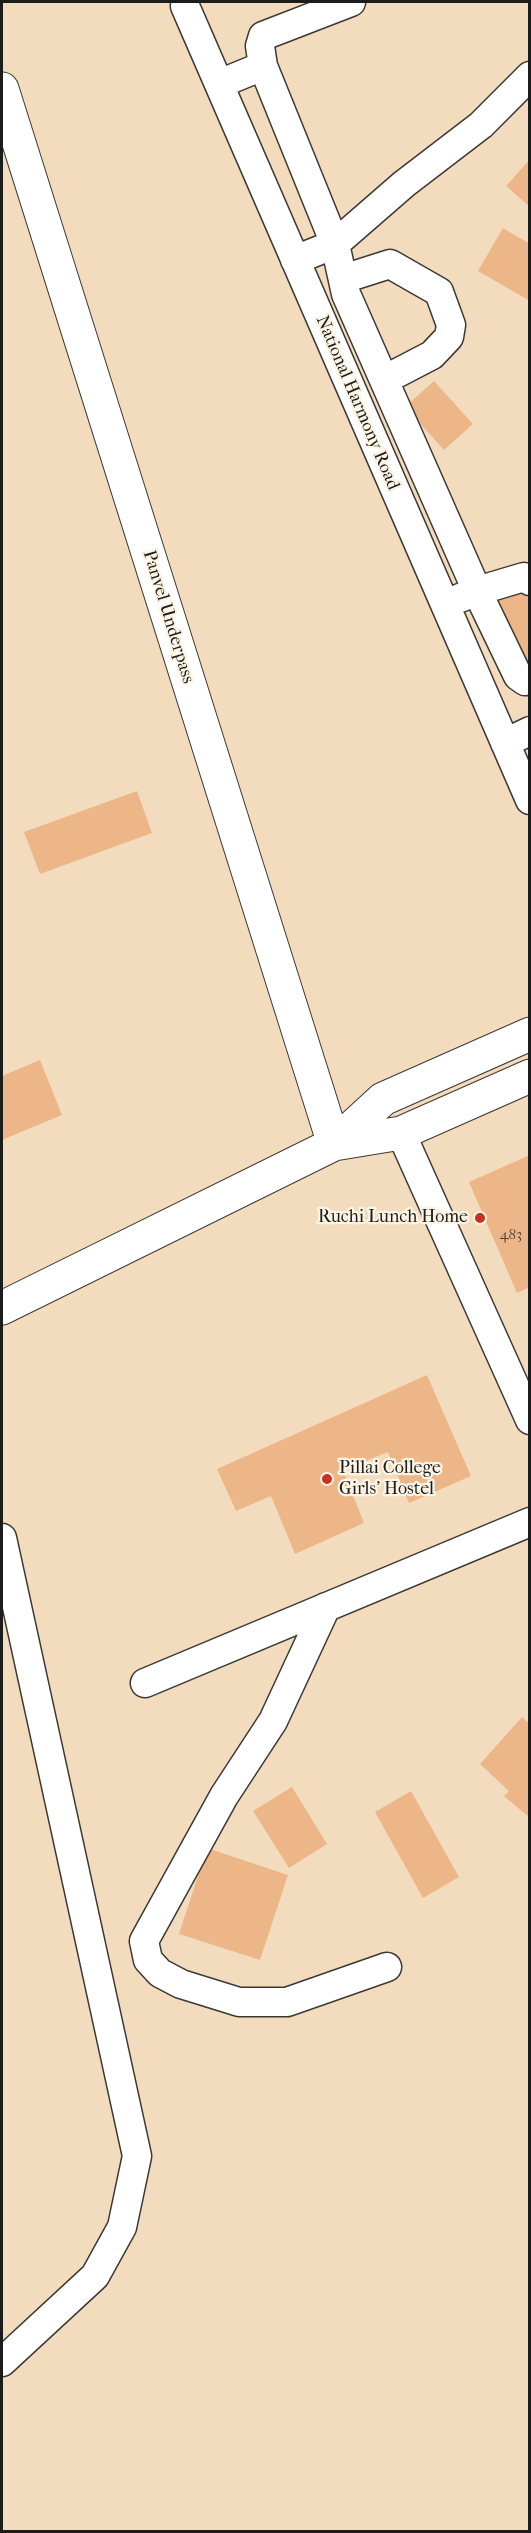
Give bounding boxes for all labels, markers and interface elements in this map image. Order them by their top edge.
street label: National Harmony Road [310,313,404,493]
street label: Panvel Underpass [137,548,199,686]
place label: Ruchi Lunch Home [318,1207,468,1229]
marker: Ruchi Lunch Home [473,1211,487,1225]
house number: 483 [500,1226,522,1244]
place label: Pillai College Girls' Hostel [339,1458,441,1500]
marker: Pillai College Girls' Hostel [320,1472,334,1486]

